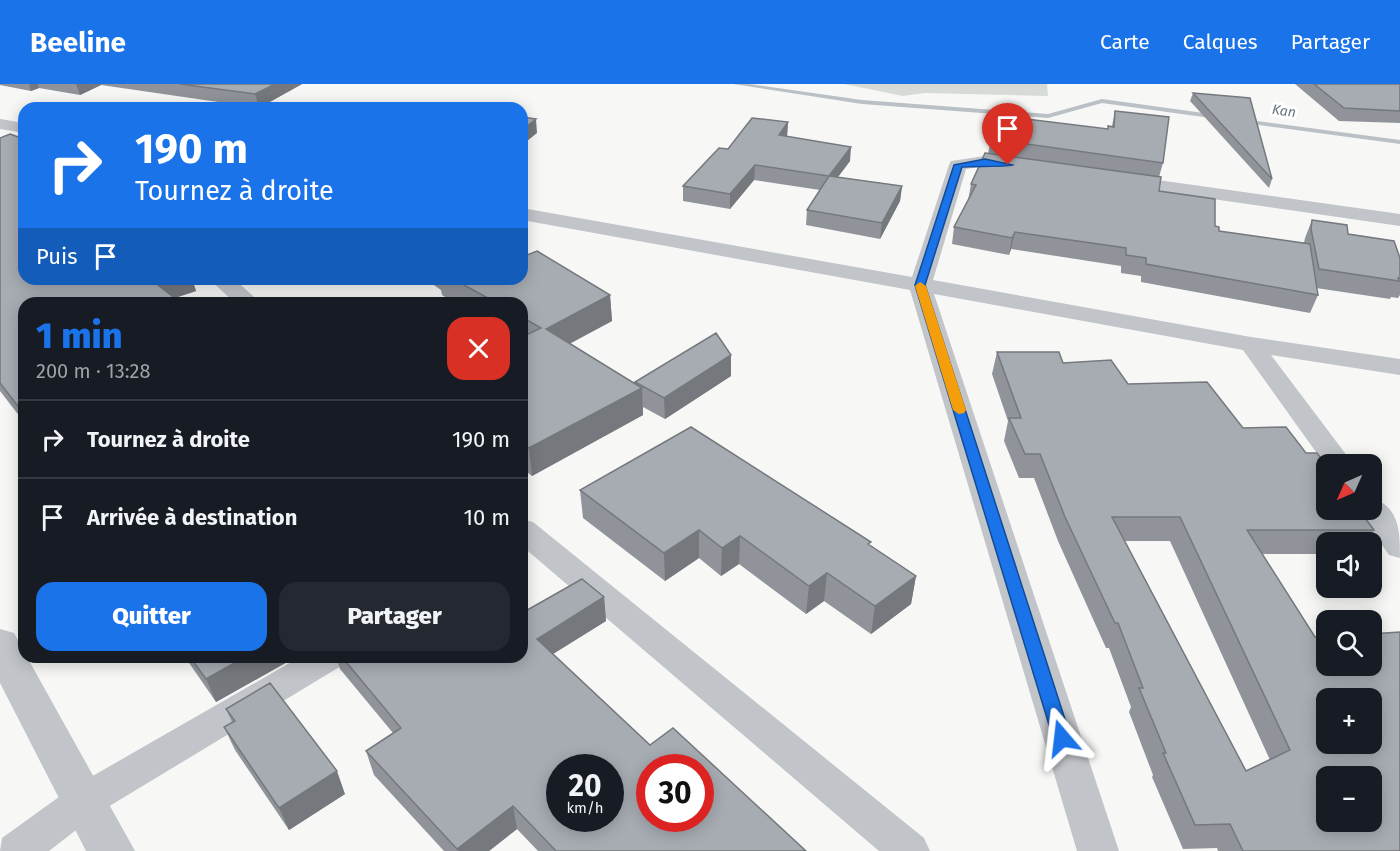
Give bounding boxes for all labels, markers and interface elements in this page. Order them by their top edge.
text: Beeline [30,26,126,59]
text: Carte [1100,29,1150,55]
text: Calques [1183,29,1258,55]
text: Partager [1291,29,1370,55]
water label: Kan [1271,101,1297,121]
pin [982,103,1033,165]
icon: arrive [991,112,1024,145]
text: 190 m [135,124,248,174]
icon: right [36,126,114,204]
text: Tournez à droite [135,175,334,207]
icon: arrive [89,240,122,273]
text: Puis [36,243,77,270]
text: 1 min [36,314,122,358]
button: close [447,317,510,380]
text: 200 m · 13:28 [36,359,150,383]
icon: right [36,423,69,456]
text: Tournez à droite [87,426,250,453]
text: 190 m [452,426,510,453]
north arrow [1316,454,1382,520]
map controls [1316,454,1382,832]
icon: arrive [36,501,69,534]
text: Arrivée à destination [87,504,297,531]
text: 10 m [464,504,510,531]
button: sound [1316,532,1382,598]
button: Quitter [36,582,267,651]
button: Partager [279,582,510,651]
button: search [1316,610,1382,676]
button: + [1316,688,1382,754]
position arrow [1030,706,1094,770]
speed limit sign: 30 [636,754,714,832]
button: − [1316,766,1382,832]
text: 20 [568,768,602,804]
text: km/h [566,799,604,817]

